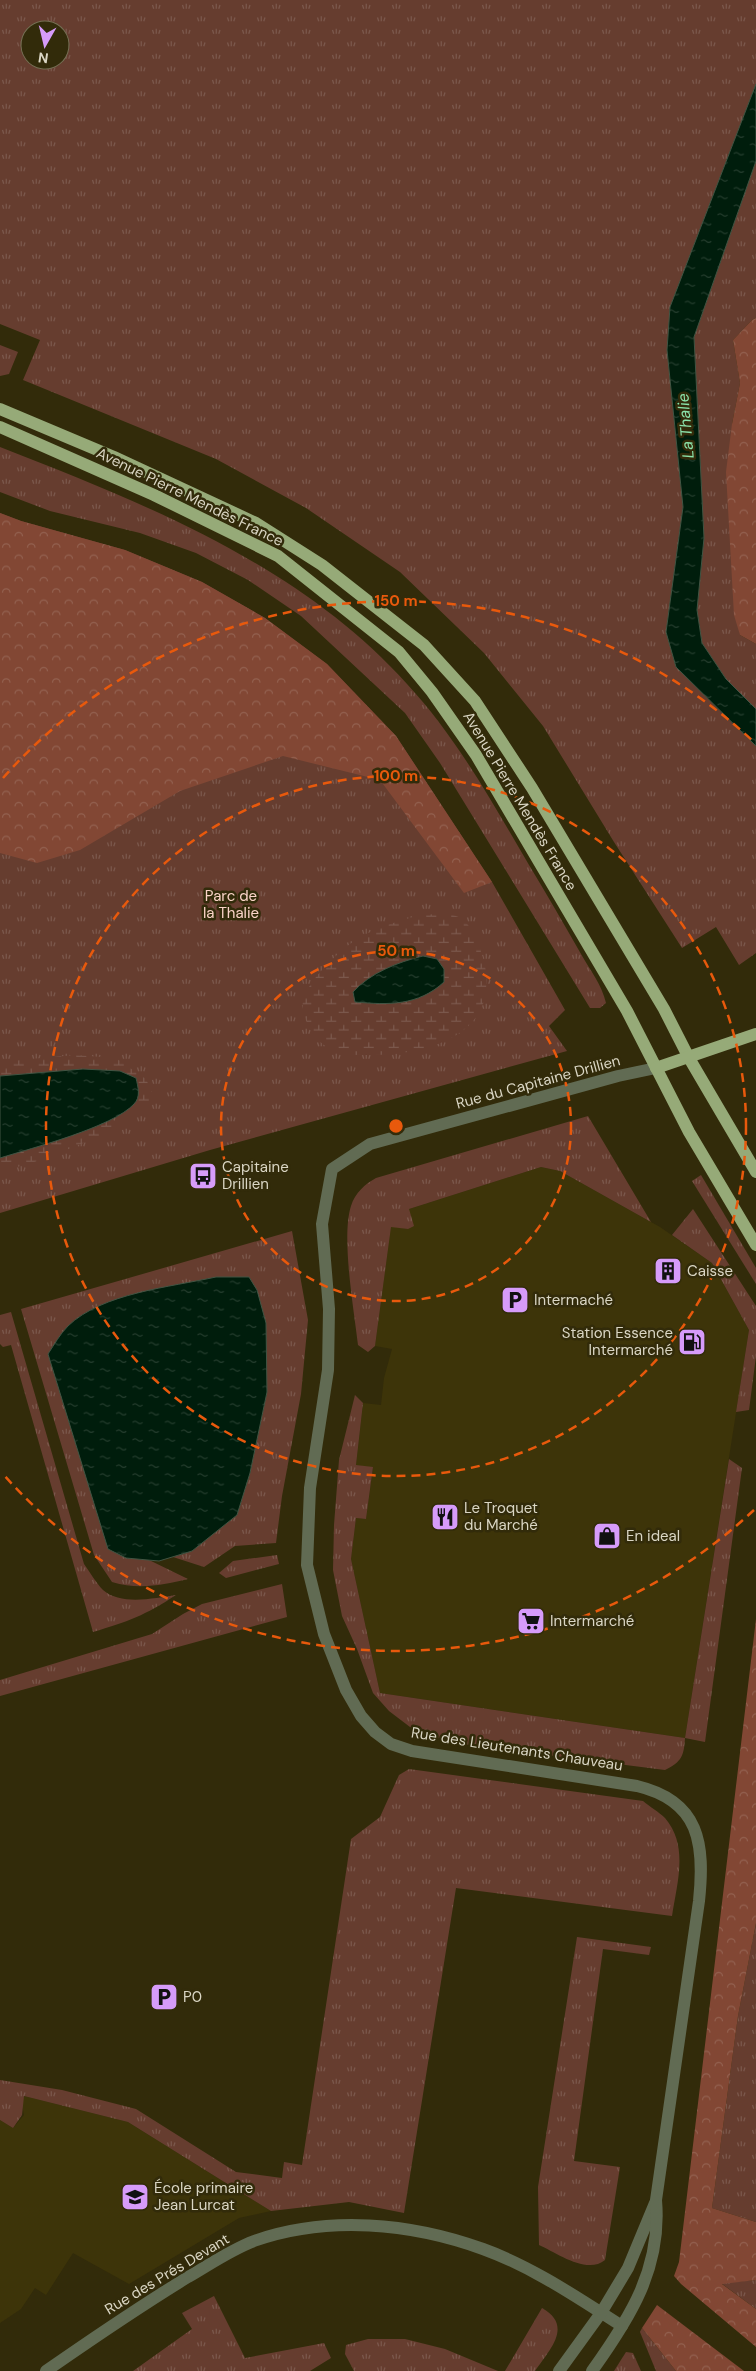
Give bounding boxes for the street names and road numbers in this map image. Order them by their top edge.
street label: Avenue Pierre Mendès France [93,443,287,551]
street label: Avenue Pierre Mendès France [458,708,582,894]
street label: Rue du Capitaine Drillien [454,1050,622,1114]
street label: Rue des Lieutenants Chauveau [410,1722,624,1776]
street label: Rue des Prés Devant [101,2229,233,2319]

